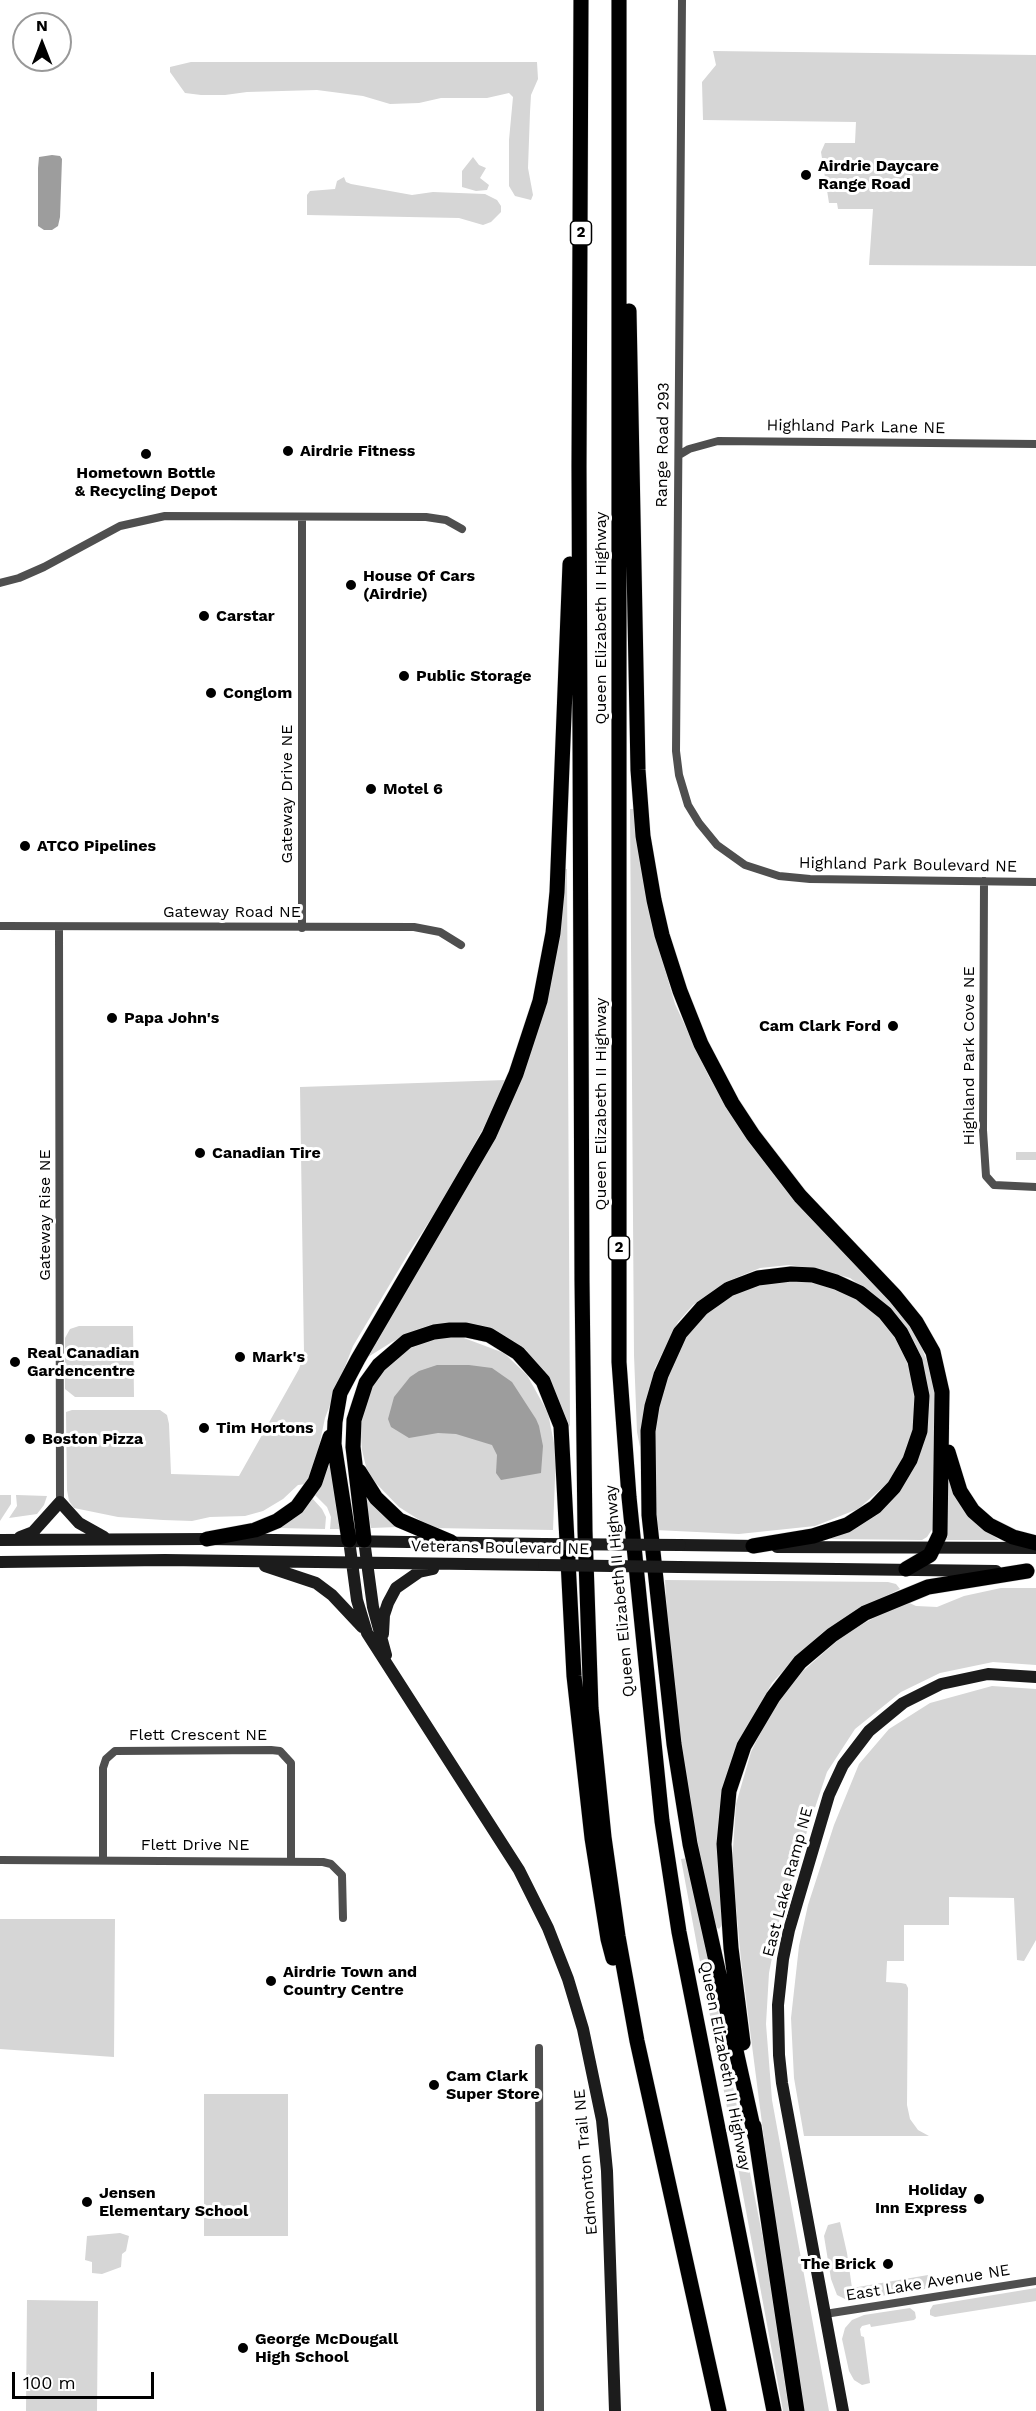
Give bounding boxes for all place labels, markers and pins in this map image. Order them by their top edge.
place label: Airdrie Daycare Range Road [818,156,939,194]
marker: Airdrie Daycare Range Road [799,168,813,182]
place label: Airdrie Fitness [300,441,415,461]
marker: Airdrie Fitness [281,444,295,458]
marker: Hometown Bottle & Recycling Depot [139,447,153,461]
place label: Hometown Bottle & Recycling Depot [75,463,217,501]
place label: House Of Cars (Airdrie) [363,566,475,604]
marker: House Of Cars (Airdrie) [344,578,358,592]
place label: Carstar [216,606,275,626]
marker: Carstar [197,609,211,623]
place label: Public Storage [416,666,531,686]
marker: Public Storage [397,669,411,683]
place label: Conglom [223,683,292,703]
marker: Conglom [204,686,218,700]
place label: Motel 6 [383,779,443,799]
marker: Motel 6 [364,782,378,796]
place label: ATCO Pipelines [37,836,156,856]
marker: ATCO Pipelines [18,839,32,853]
place label: Papa John's [124,1008,219,1028]
marker: Papa John's [105,1011,119,1025]
place label: Cam Clark Ford [759,1016,881,1036]
marker: Cam Clark Ford [886,1019,900,1033]
place label: Canadian Tire [212,1143,321,1163]
marker: Canadian Tire [193,1146,207,1160]
place label: Real Canadian Gardencentre [27,1343,139,1381]
place label: Mark's [252,1347,305,1367]
marker: Mark's [233,1350,247,1364]
marker: Real Canadian Gardencentre [8,1355,22,1369]
place label: Tim Hortons [216,1418,314,1438]
marker: Tim Hortons [197,1421,211,1435]
place label: Boston Pizza [42,1429,143,1449]
marker: Boston Pizza [23,1432,37,1446]
place label: Airdrie Town and Country Centre [283,1962,417,2000]
marker: Airdrie Town and Country Centre [264,1974,278,1988]
place label: Cam Clark Super Store [446,2066,540,2104]
marker: Cam Clark Super Store [427,2078,441,2092]
place label: Holiday Inn Express [875,2180,967,2218]
place label: Jensen Elementary School [99,2183,248,2221]
marker: Holiday Inn Express [972,2192,986,2206]
marker: Jensen Elementary School [80,2195,94,2209]
place label: The Brick [800,2254,876,2274]
marker: The Brick [881,2257,895,2271]
place label: George McDougall High School [255,2329,398,2367]
marker: George McDougall High School [236,2341,250,2355]

